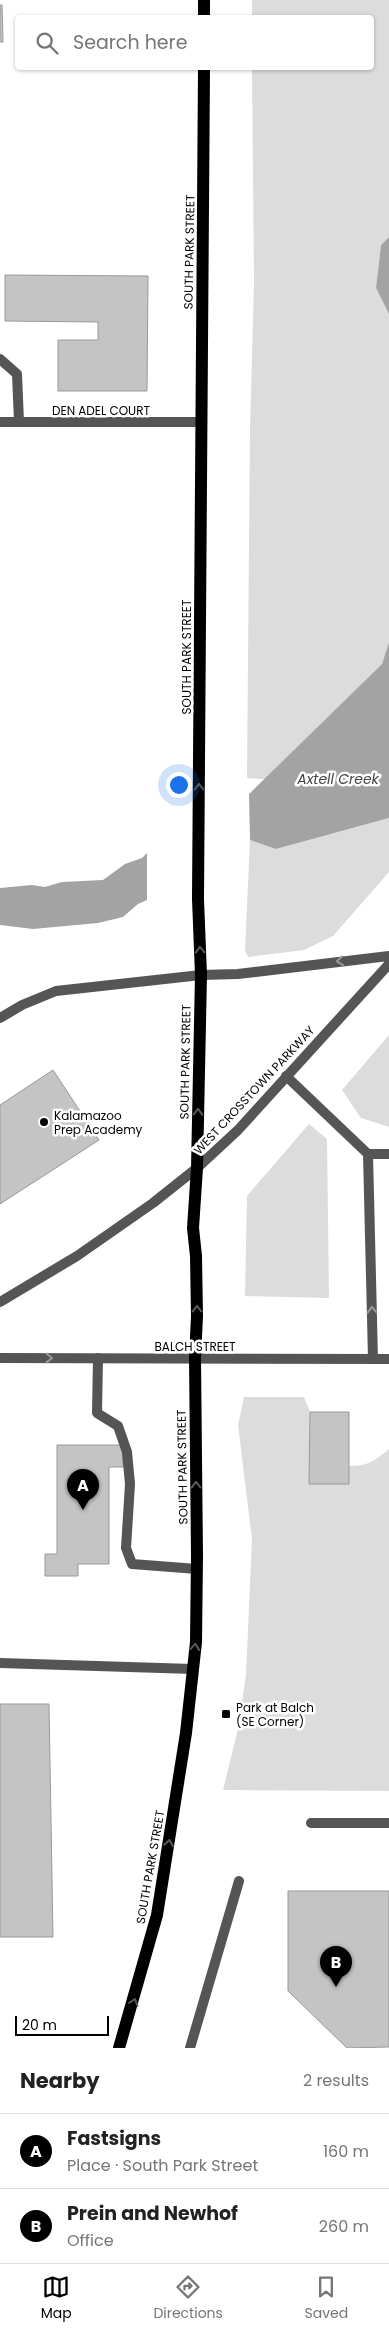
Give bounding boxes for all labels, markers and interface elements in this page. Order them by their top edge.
search box [15,15,374,70]
icon: search [33,29,61,57]
text: Search here [73,29,187,56]
street label: SOUTH PARK STREET [179,194,199,310]
street label: DEN ADEL COURT [52,402,150,419]
street label: SOUTH PARK STREET [178,599,195,714]
water label: Axtell Creek [296,769,380,789]
your location [166,772,192,798]
one-way arrow [194,783,204,791]
one-way arrow [195,946,205,954]
one-way arrow [336,955,344,966]
street label: SOUTH PARK STREET [175,1004,195,1120]
street label: WEST CROSSTOWN PARKWAY [190,1022,318,1158]
place label: Kalamazoo Prep Academy [54,1107,143,1138]
one-way arrow [193,1108,203,1116]
marker: Kalamazoo Prep Academy [38,1116,50,1128]
one-way arrow [192,1305,202,1313]
one-way arrow [367,1306,377,1314]
street label: BALCH STREET [154,1338,236,1355]
one-way arrow [45,1353,53,1363]
street label: SOUTH PARK STREET [172,1409,192,1525]
pin: A [67,1469,99,1510]
one-way arrow [191,1481,201,1488]
one-way arrow [189,1643,200,1651]
place label: Park at Balch (SE Corner) [236,1699,314,1730]
marker: Park at Balch (SE Corner) [220,1708,232,1720]
street label: SOUTH PARK STREET [132,1808,168,1925]
one-way arrow [164,1839,174,1848]
pin: B [320,1946,352,1987]
one-way arrow [128,1998,138,2006]
scale bar [15,2013,109,2036]
text: 20 m [22,2015,57,2035]
text: Nearby [20,2066,100,2095]
text: 2 results [303,2069,369,2092]
text: Fastsigns [67,2125,161,2152]
text: A [30,2140,42,2163]
text: 160 m [323,2140,369,2163]
text: Place · South Park Street [67,2154,258,2177]
text: Prein and Newhof [67,2200,238,2227]
text: B [31,2215,41,2238]
text: 260 m [319,2215,369,2238]
text: Office [67,2229,114,2252]
tab: Map [41,2273,72,2324]
tab: Directions [153,2273,223,2324]
tab: Saved [304,2273,348,2324]

